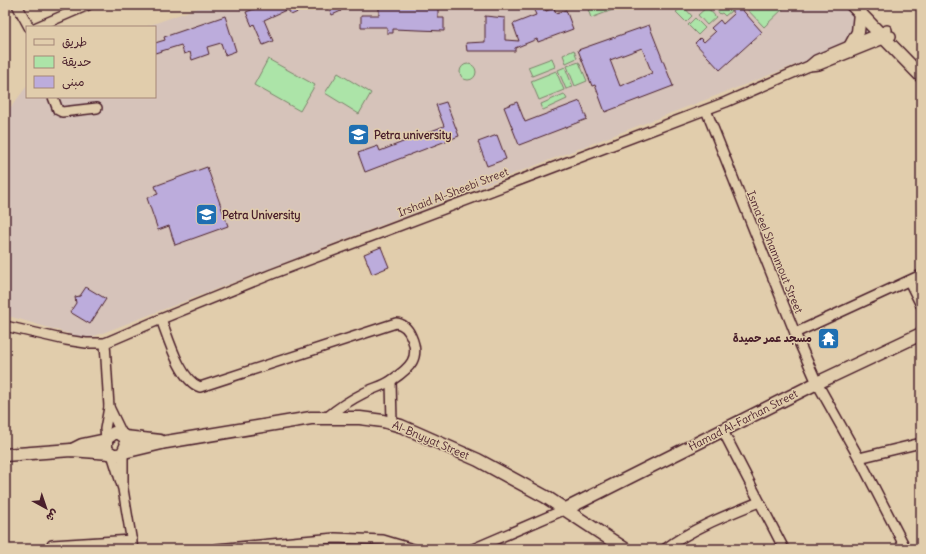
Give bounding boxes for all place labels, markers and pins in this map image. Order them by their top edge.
school or university icon: Petra university [345,122,371,148]
place label: Petra university [374,128,452,143]
school or university icon: Petra University [193,202,219,228]
place label: Petra University [222,208,301,223]
temple icon: مسجد عمر حميدة [815,325,841,351]
place label: مسجد عمر حميدة [733,331,812,345]

